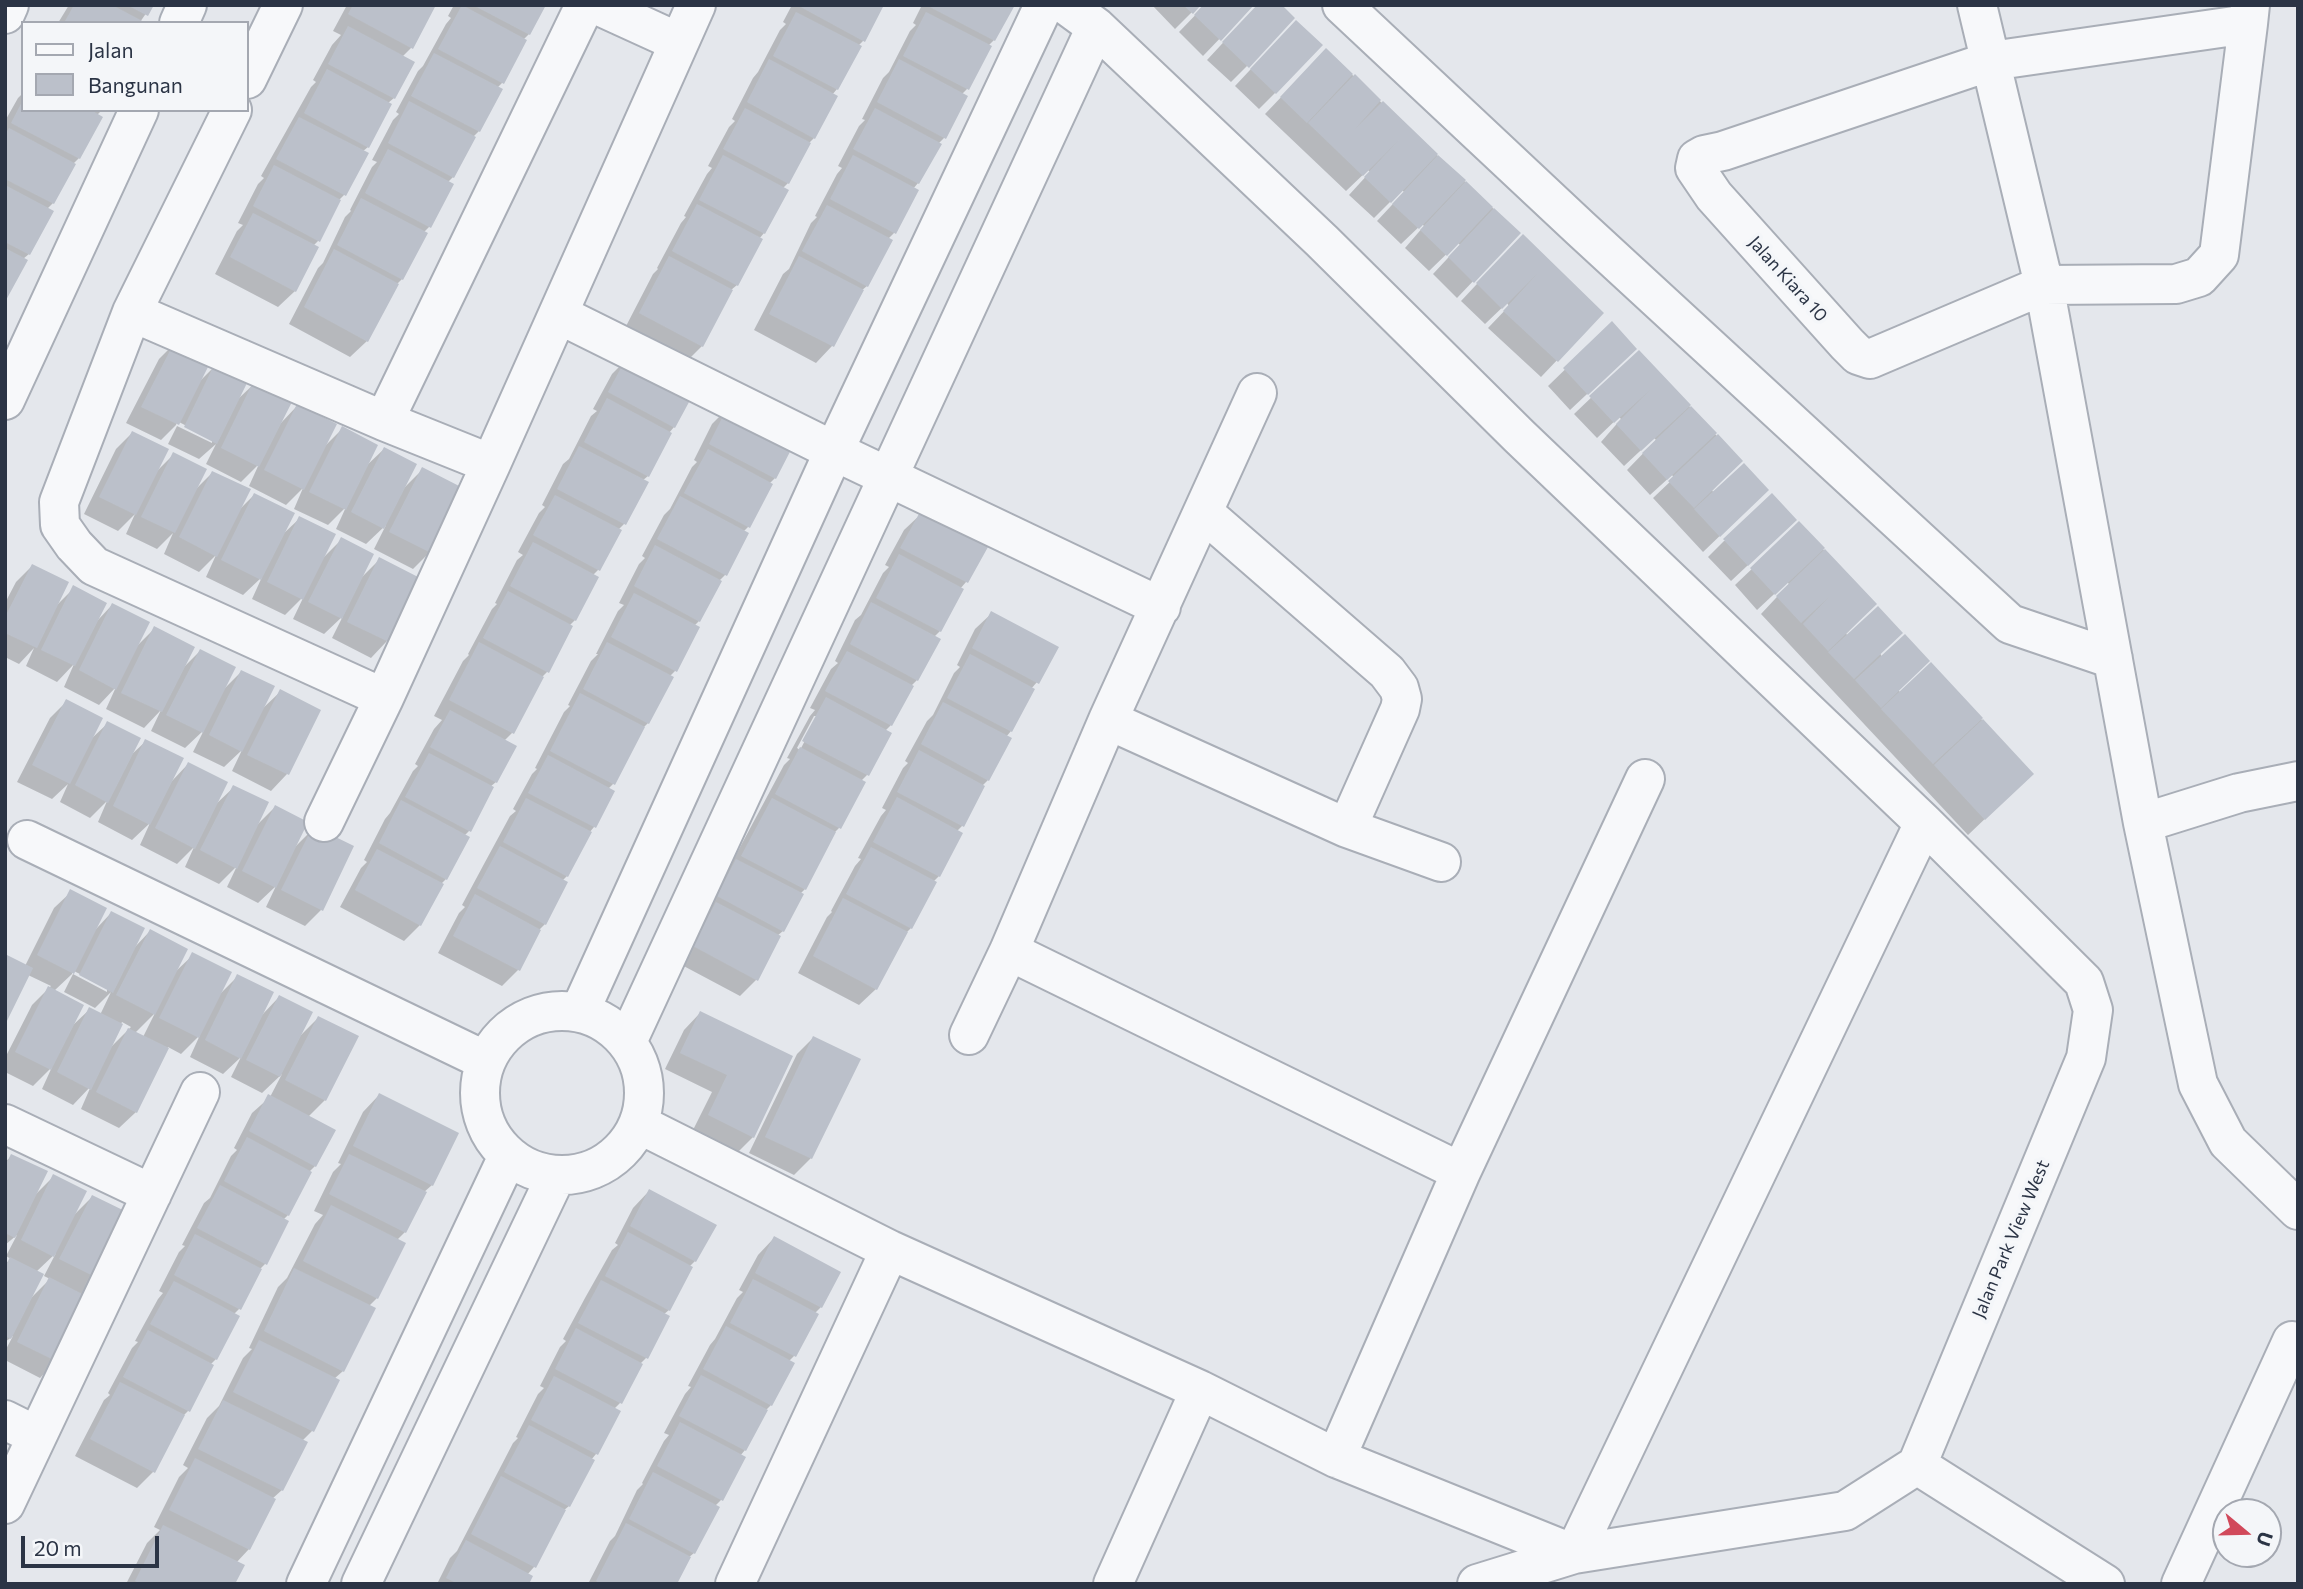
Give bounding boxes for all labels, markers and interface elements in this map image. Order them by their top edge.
legend [21,21,248,112]
text: Jalan [88,37,133,62]
text: Bangunan [88,72,183,97]
street label: Jalan Kiara 10 [1744,232,1832,326]
street label: Jalan Park View West [1968,1157,2054,1321]
north arrow [2212,1498,2282,1568]
scale bar [24,1522,163,1566]
text: U [2252,1529,2279,1550]
text: 20 m [34,1535,82,1560]

